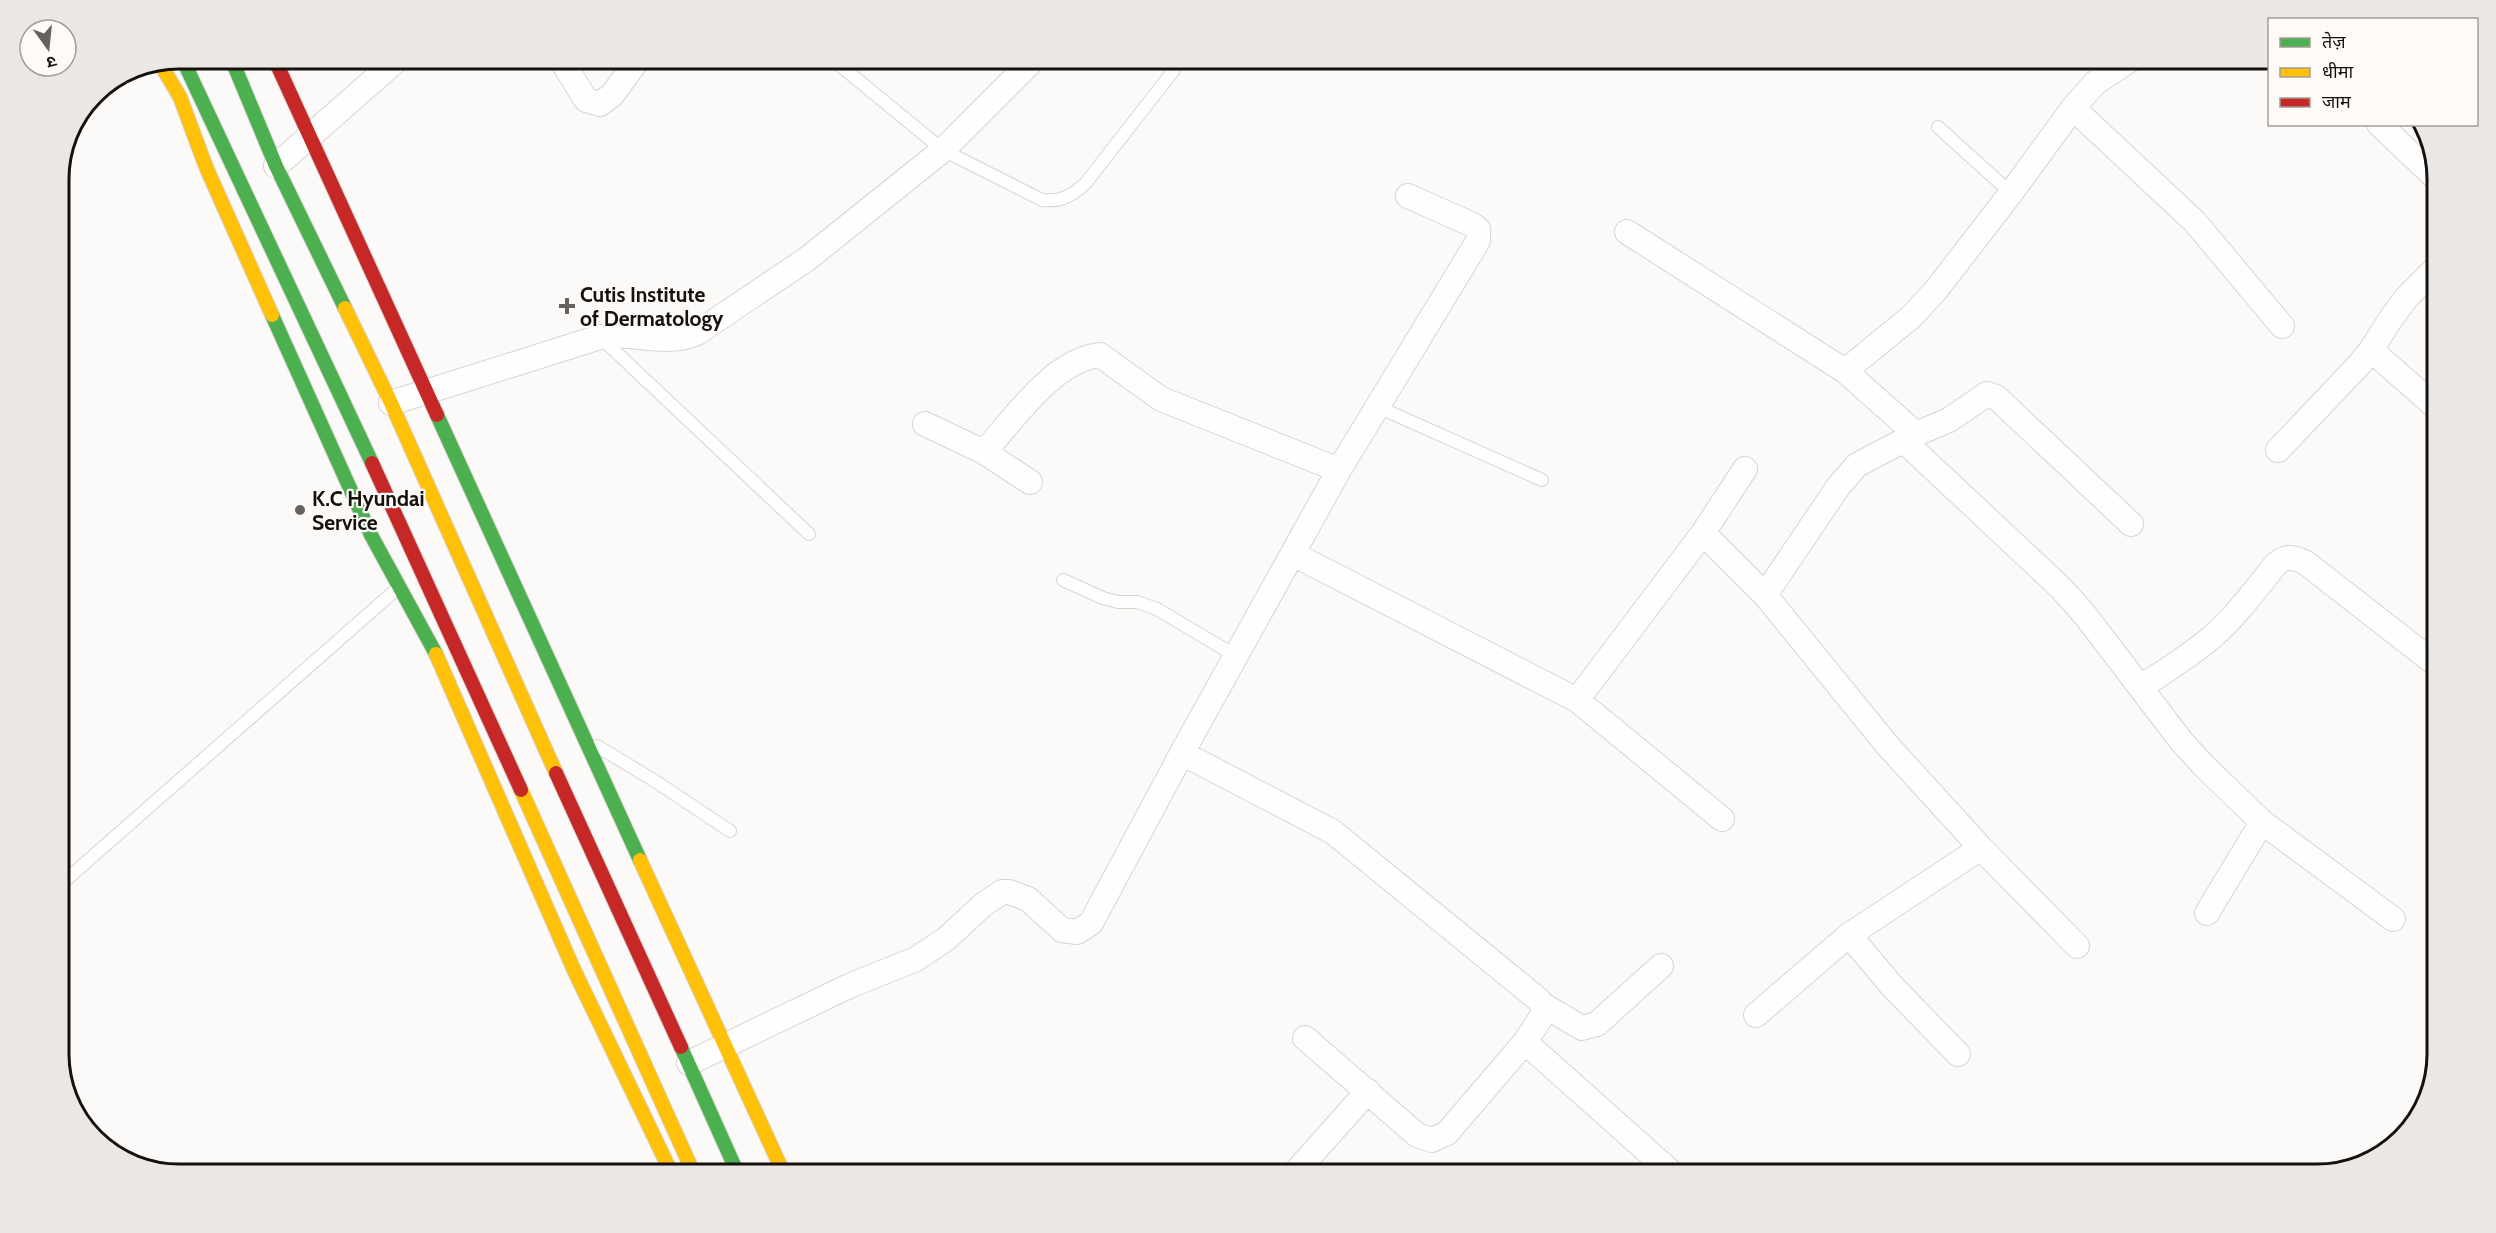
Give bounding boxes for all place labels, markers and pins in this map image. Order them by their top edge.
place label: Cutis Institute of Dermatology [580,282,724,331]
marker: Cutis Institute of Dermatology [558,297,576,315]
place label: K.C Hyundai Service [312,486,424,535]
marker: K.C Hyundai Service [293,503,307,517]

